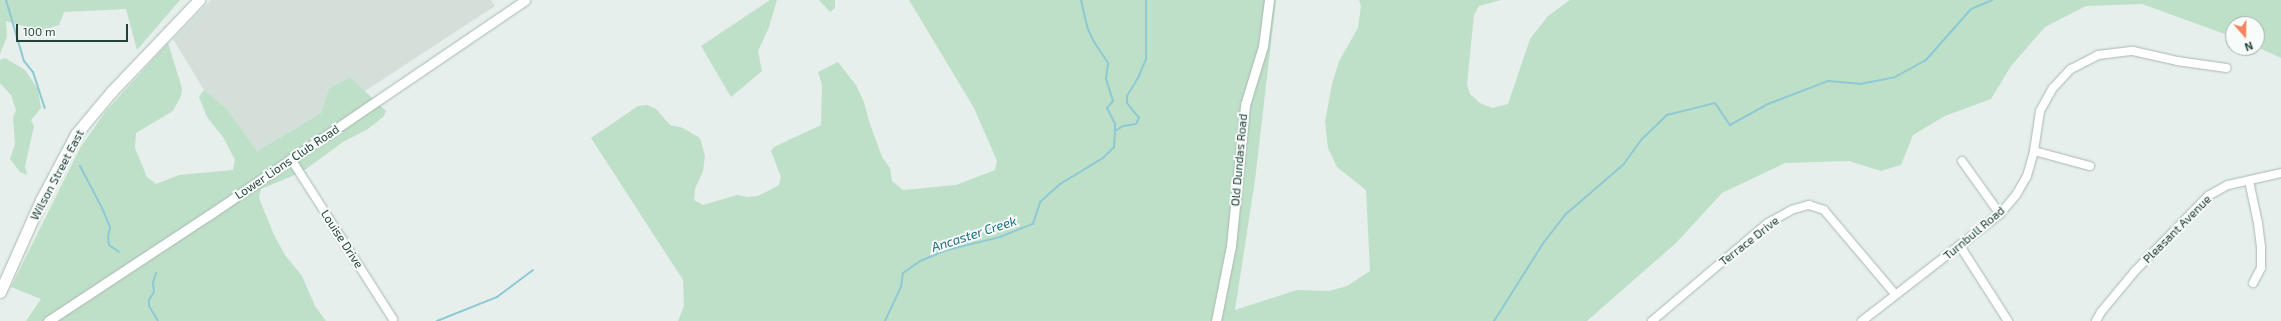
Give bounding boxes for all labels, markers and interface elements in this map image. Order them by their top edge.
scale bar [18,16,130,42]
north arrow [2225,16,2265,56]
text: 100 m [23,24,55,38]
text: N [2243,39,2255,54]
street label: Old Dundas Road [1228,113,1250,207]
street label: Lower Lions Club Road [232,122,342,202]
street label: Wilson Street East [27,127,87,223]
street label: Pleasant Avenue [2140,192,2214,266]
street label: Turnbull Road [1940,203,2008,263]
street label: Louise Drive [318,207,366,271]
water label: Ancaster Creek [929,213,1019,255]
street label: Terrace Drive [1716,213,1782,269]

